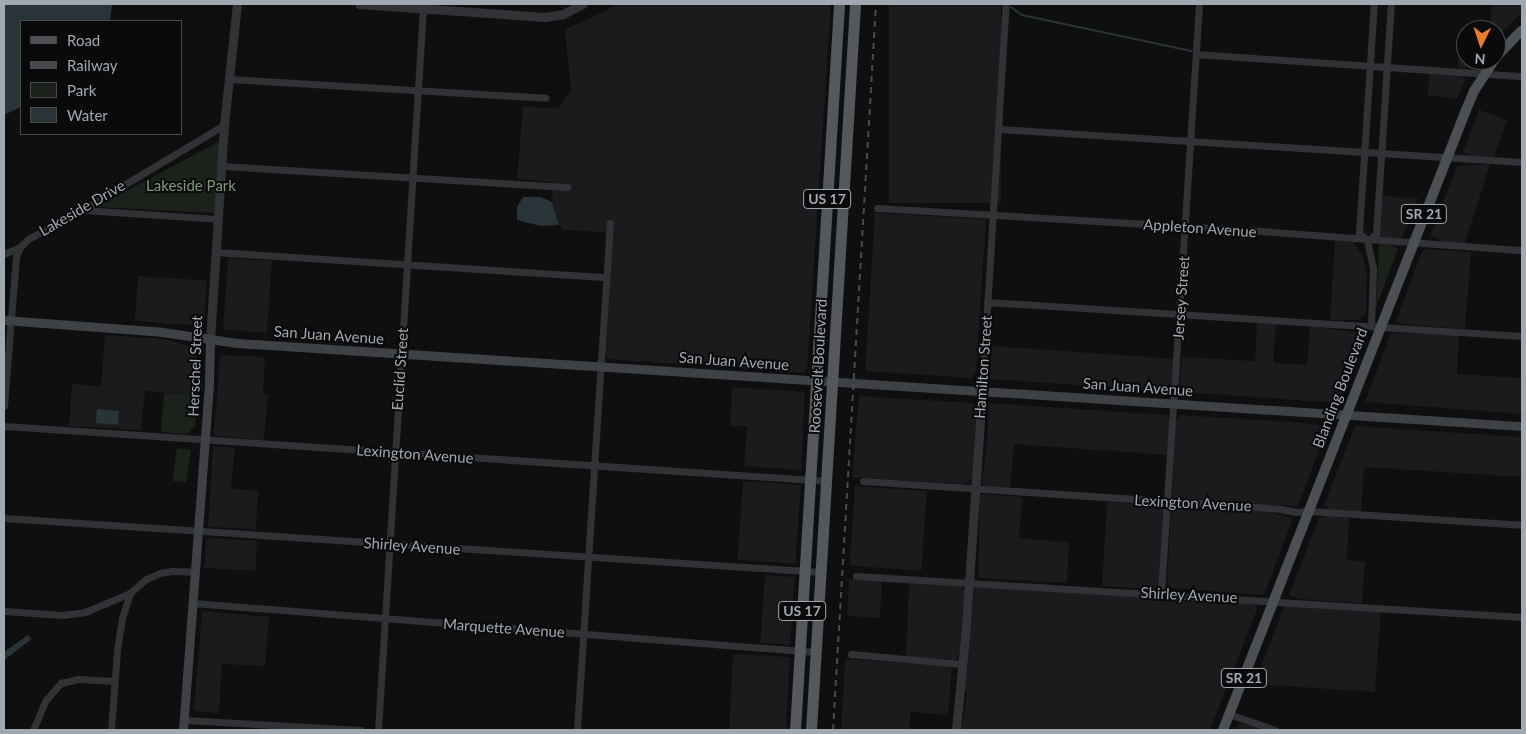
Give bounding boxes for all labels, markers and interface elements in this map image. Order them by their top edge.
legend [20,20,182,135]
north arrow [1456,20,1506,70]
text: Road [67,31,100,49]
text: N [1474,51,1486,68]
text: Railway [67,56,118,74]
text: Park [67,81,96,99]
text: Water [67,106,108,124]
street label: Lakeside Drive [36,176,128,240]
park label: Lakeside Park [146,177,236,195]
road number: US 17 [802,188,852,210]
road number: SR 21 [1400,202,1448,225]
street label: Appleton Avenue [1142,215,1258,241]
street label: Jersey Street [1169,255,1193,341]
street label: Roosevelt Boulevard [805,298,831,434]
street label: Herschel Street [184,315,206,417]
street label: Hamilton Street [970,315,996,419]
street label: San Juan Avenue [273,322,385,348]
street label: Blanding Boulevard [1309,325,1371,451]
street label: Euclid Street [388,327,412,411]
street label: San Juan Avenue [678,348,790,374]
street label: San Juan Avenue [1082,374,1194,400]
street label: Lexington Avenue [356,441,474,467]
street label: Lexington Avenue [1134,491,1252,515]
street label: Shirley Avenue [363,534,461,558]
street label: Shirley Avenue [1140,583,1238,607]
road number: US 17 [777,600,827,622]
street label: Marquette Avenue [442,615,566,641]
road number: SR 21 [1220,666,1268,690]

